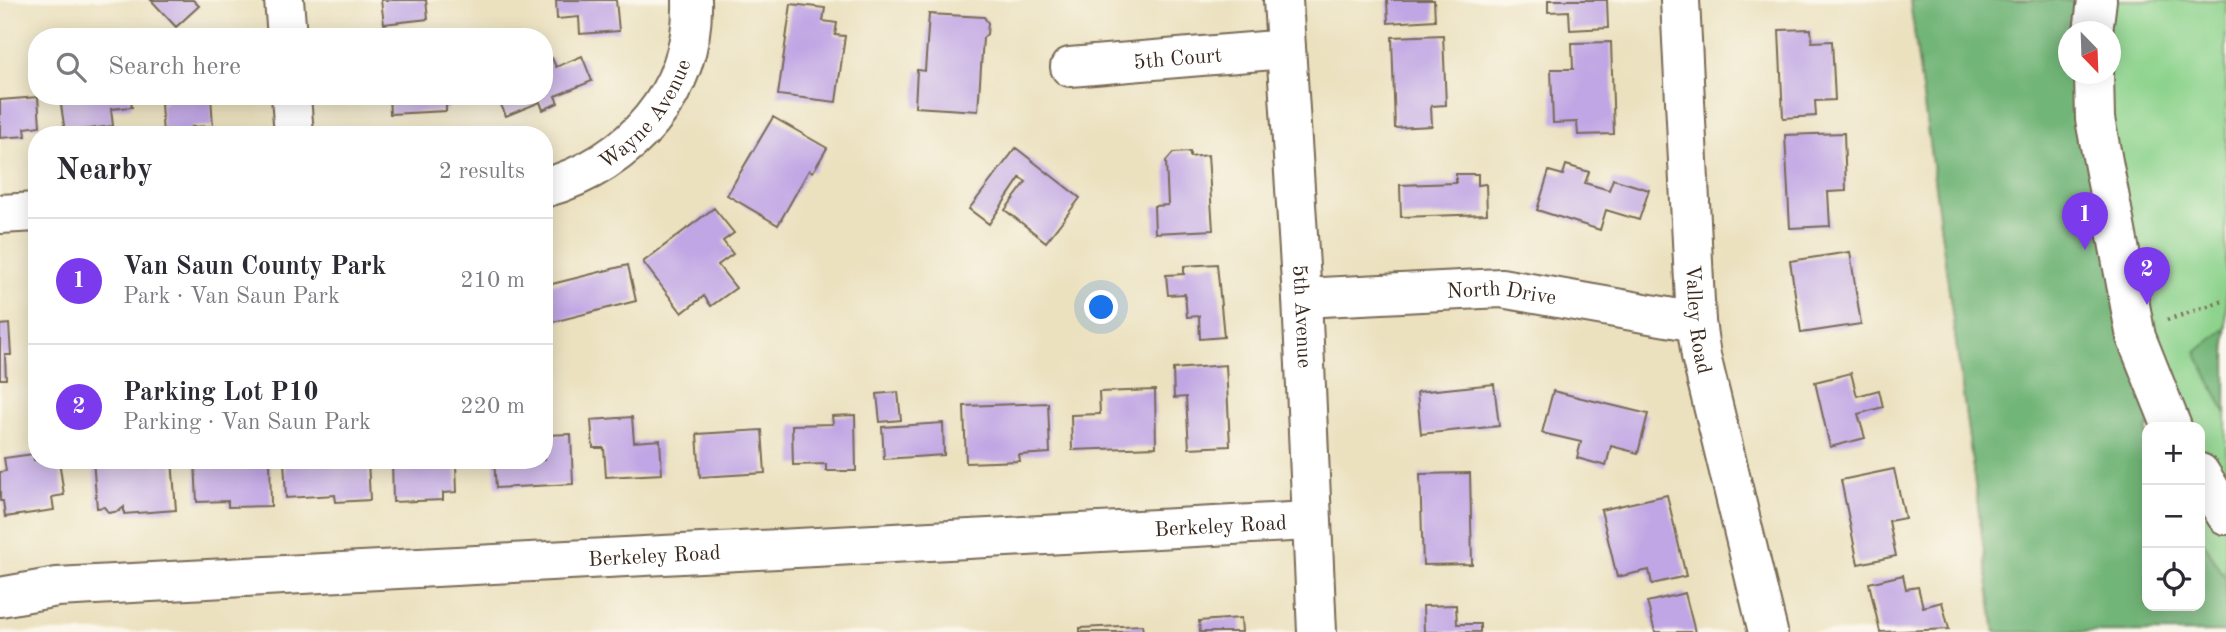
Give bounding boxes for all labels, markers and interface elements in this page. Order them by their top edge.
north arrow [2058,21,2121,84]
search box [28,28,553,105]
street label: 5th Court [1133,45,1223,74]
icon: search [52,48,90,86]
text: Search here [108,54,241,80]
street label: Wayne Avenue [596,57,695,173]
text: Nearby [56,156,153,186]
text: 2 results [439,160,525,183]
pin: 1 [2062,192,2108,250]
pin: 2 [2124,247,2170,305]
text: Van Saun County Park [123,254,386,280]
street label: 5th Avenue [1288,264,1314,369]
street label: Valley Road [1681,264,1714,376]
text: 1 [72,269,86,292]
text: 210 m [460,269,525,292]
street label: North Drive [1446,279,1558,309]
text: Park · Van Saun Park [123,285,340,308]
your location [1084,290,1118,324]
text: Parking Lot P10 [123,380,319,406]
text: 2 [72,395,86,418]
text: 220 m [460,395,525,418]
text: Parking · Van Saun Park [123,411,371,434]
map controls [2142,422,2205,611]
button: + [2142,422,2205,485]
button: − [2142,485,2205,548]
street label: Berkeley Road [1154,513,1287,541]
street label: Berkeley Road [588,543,721,571]
button: locate [2142,548,2205,611]

